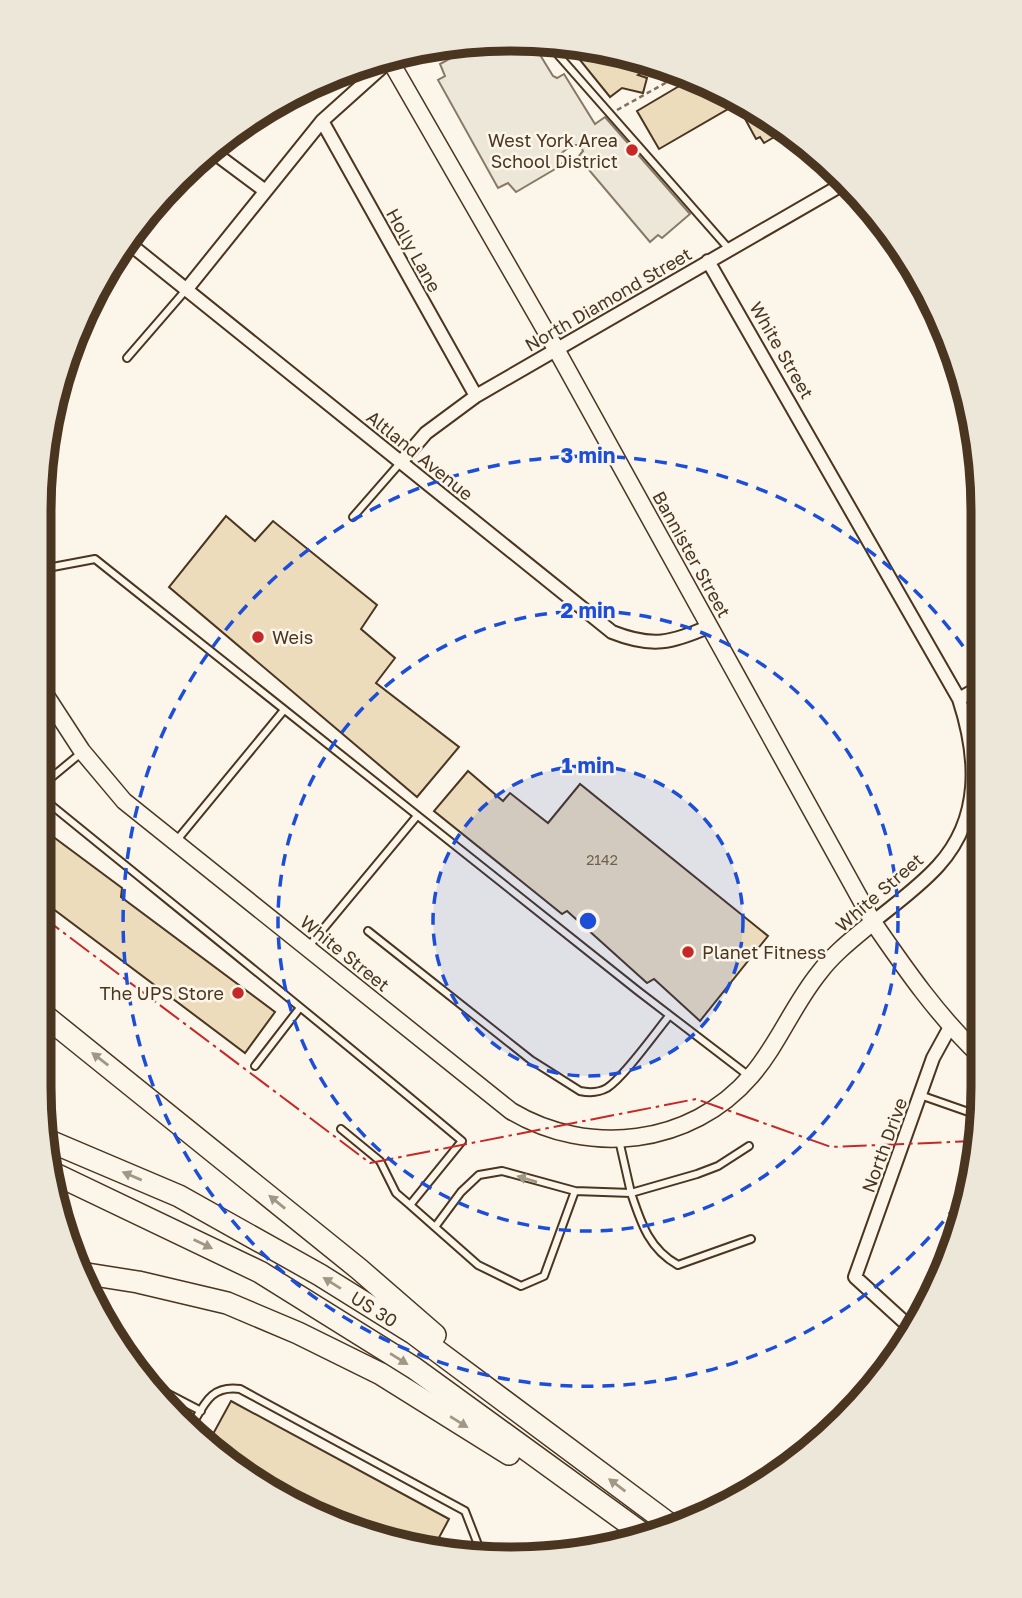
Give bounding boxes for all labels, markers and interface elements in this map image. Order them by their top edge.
place label: West York Area School District [488,129,618,172]
marker: West York Area School District [624,142,640,158]
street label: Holly Lane [382,204,446,296]
street label: North Diamond Street [521,242,695,356]
street label: White Street [745,297,819,403]
street label: Altland Avenue [362,405,478,505]
text: 3 min [561,442,615,468]
street label: Bannister Street [648,487,736,621]
text: 2 min [561,597,615,623]
place label: Weis [272,626,313,648]
marker: Weis [250,629,266,645]
text: 1 min [562,752,614,778]
street label: White Street [831,848,927,936]
house number: 2142 [586,851,618,868]
centre of rings [576,909,600,933]
street label: White Street [296,910,394,996]
place label: Planet Fitness [702,941,826,963]
marker: Planet Fitness [680,944,696,960]
place label: The UPS Store [99,982,224,1004]
marker: The UPS Store [230,985,246,1001]
one-way arrow [92,1052,110,1067]
street label: North Drive [857,1095,911,1195]
one-way arrow [122,1170,142,1182]
one-way arrow [516,1173,537,1184]
one-way arrow [269,1195,286,1210]
one-way arrow [193,1239,213,1250]
one-way arrow [323,1277,342,1289]
street label: US 30 [347,1286,402,1332]
one-way arrow [389,1353,409,1366]
one-way arrow [450,1416,469,1429]
one-way arrow [609,1478,627,1493]

